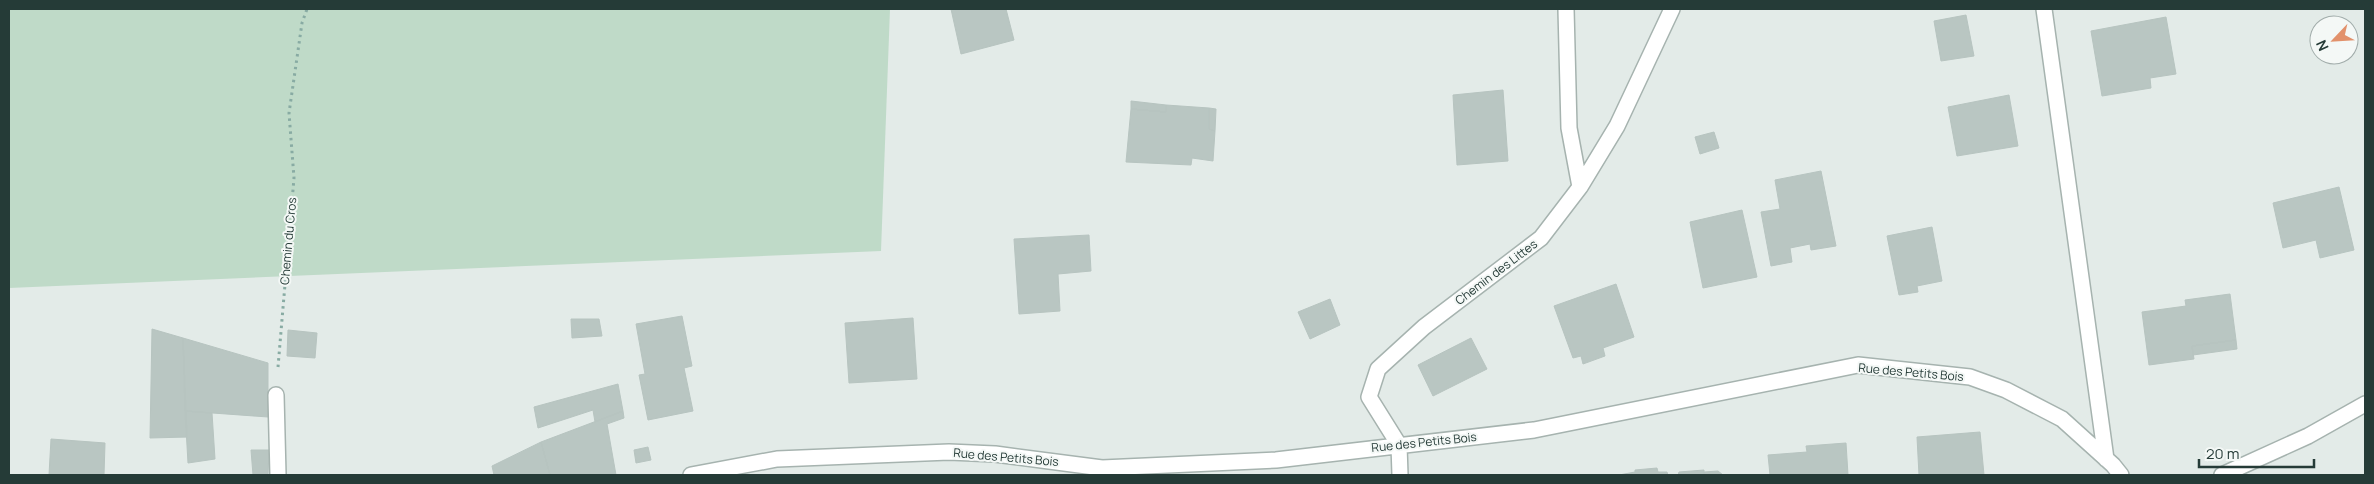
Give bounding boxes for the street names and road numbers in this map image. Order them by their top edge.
street label: Chemin du Cros [276,197,300,285]
street label: Chemin des Littes [1451,235,1541,309]
street label: Rue des Petits Bois [1858,359,1964,385]
street label: Rue des Petits Bois [1370,428,1478,456]
street label: Rue des Petits Bois [953,444,1059,470]

